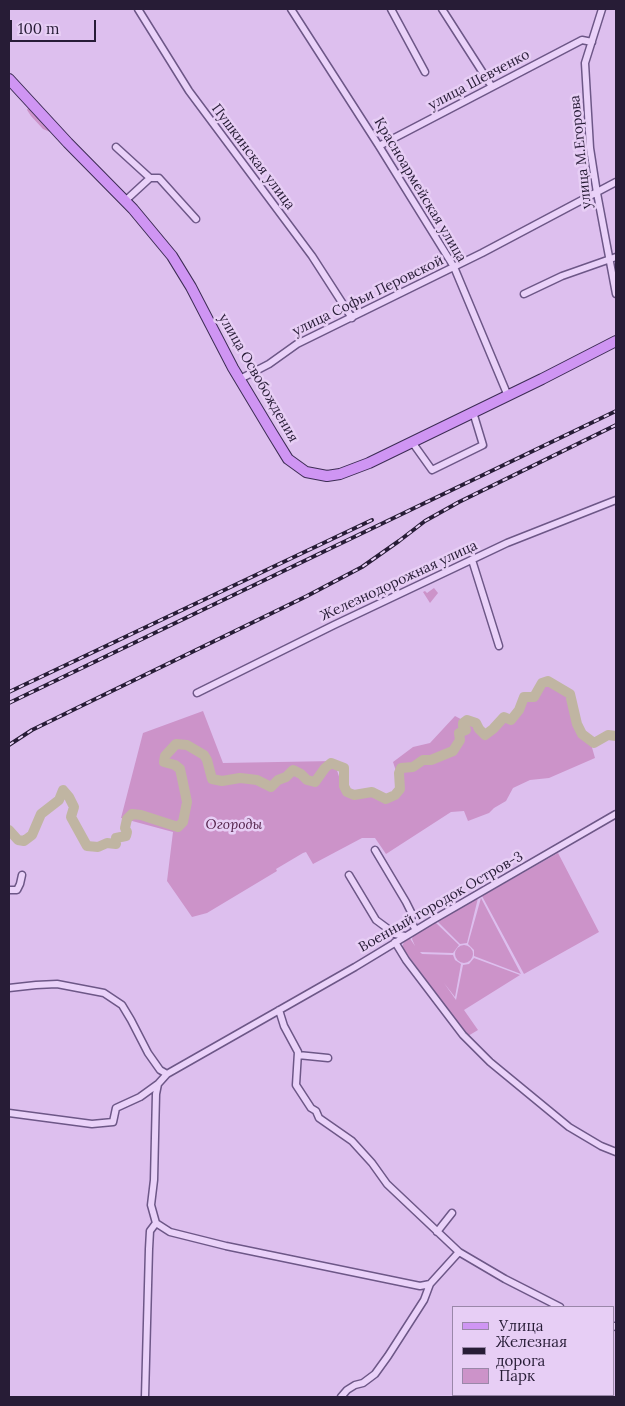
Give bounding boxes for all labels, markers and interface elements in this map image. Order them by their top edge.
scale bar [12,10,99,42]
text: 100 m [18,19,59,38]
street label: улица Шевченко [425,46,533,114]
street label: улица М.Егорова [567,94,595,210]
street label: Пушкинская улица [208,101,298,213]
street label: Красноармейская улица [370,115,470,265]
street label: улица Софьи Перовской [290,252,446,340]
street label: улица Освобождения [214,311,302,445]
street label: Железнодорожная улица [318,537,480,625]
park label: Огороды [206,817,262,833]
street label: Военный городок Остров-3 [356,848,526,956]
legend [452,1306,615,1396]
text: Улица [499,1316,543,1335]
text: Железная дорога [496,1332,567,1370]
text: Парк [499,1366,535,1385]

